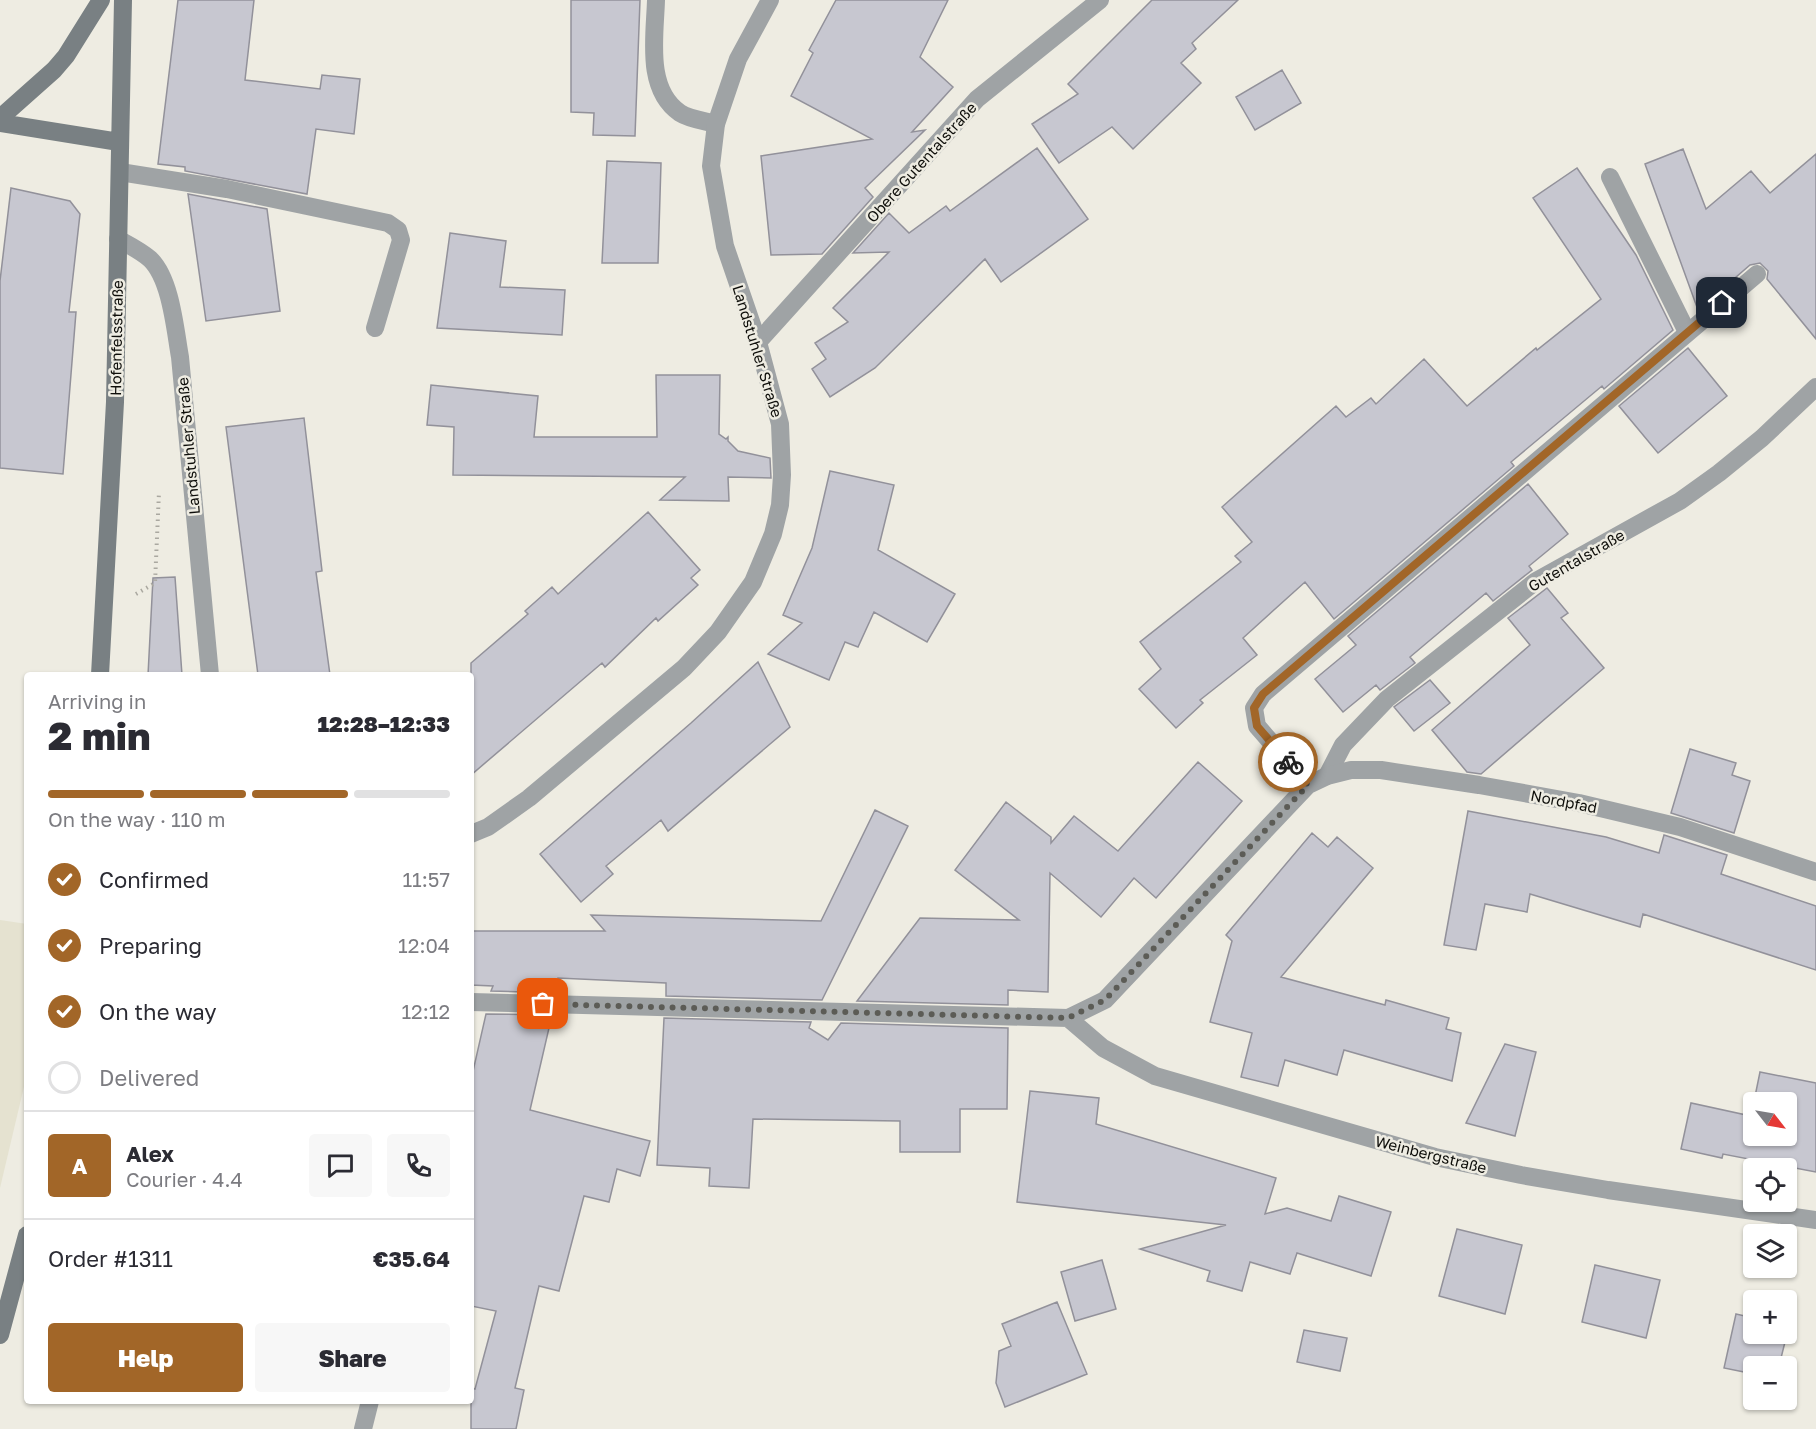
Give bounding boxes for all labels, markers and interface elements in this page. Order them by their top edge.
street label: Obere Gutentalstraße [862,98,980,226]
pin [1696,277,1747,328]
street label: Hofenfelsstraße [106,280,126,396]
street label: Landstuhler Straße [729,283,787,420]
icon: home [1705,286,1738,319]
street label: Landstuhler Straße [173,376,203,515]
street label: Gutentalstraße [1525,525,1628,595]
text: Arriving in [48,689,146,713]
text: 12:28–12:33 [317,710,450,737]
text: 2 min [48,712,151,759]
courier [1258,732,1318,792]
icon: bike [1272,746,1305,779]
street label: Nordpfad [1529,786,1599,816]
text: On the way · 110 m [48,807,225,831]
icon: check [48,863,81,896]
text: Confirmed [99,866,209,893]
text: 11:57 [402,867,450,891]
icon: check [48,929,81,962]
text: Preparing [99,932,202,959]
text: 12:04 [398,933,450,957]
pin [517,978,568,1029]
icon: bag [526,987,559,1020]
icon: check [48,995,81,1028]
text: On the way [99,998,217,1025]
text: 12:12 [401,999,450,1023]
text: Delivered [99,1064,199,1091]
north arrow [1743,1092,1797,1146]
map controls [1743,1092,1797,1410]
street label: Weinbergstraße [1373,1131,1489,1177]
button: chat [309,1134,372,1197]
button: phone [387,1134,450,1197]
text: Alex [126,1140,174,1167]
text: A [72,1152,87,1179]
button: locate [1743,1158,1797,1212]
text: Courier · 4.4 [126,1167,243,1191]
button: layers [1743,1224,1797,1278]
text: Order #1311 [48,1245,173,1272]
text: €35.64 [373,1245,450,1272]
button: + [1743,1290,1797,1344]
button: Help [48,1323,243,1392]
button: Share [255,1323,450,1392]
button: − [1743,1356,1797,1410]

